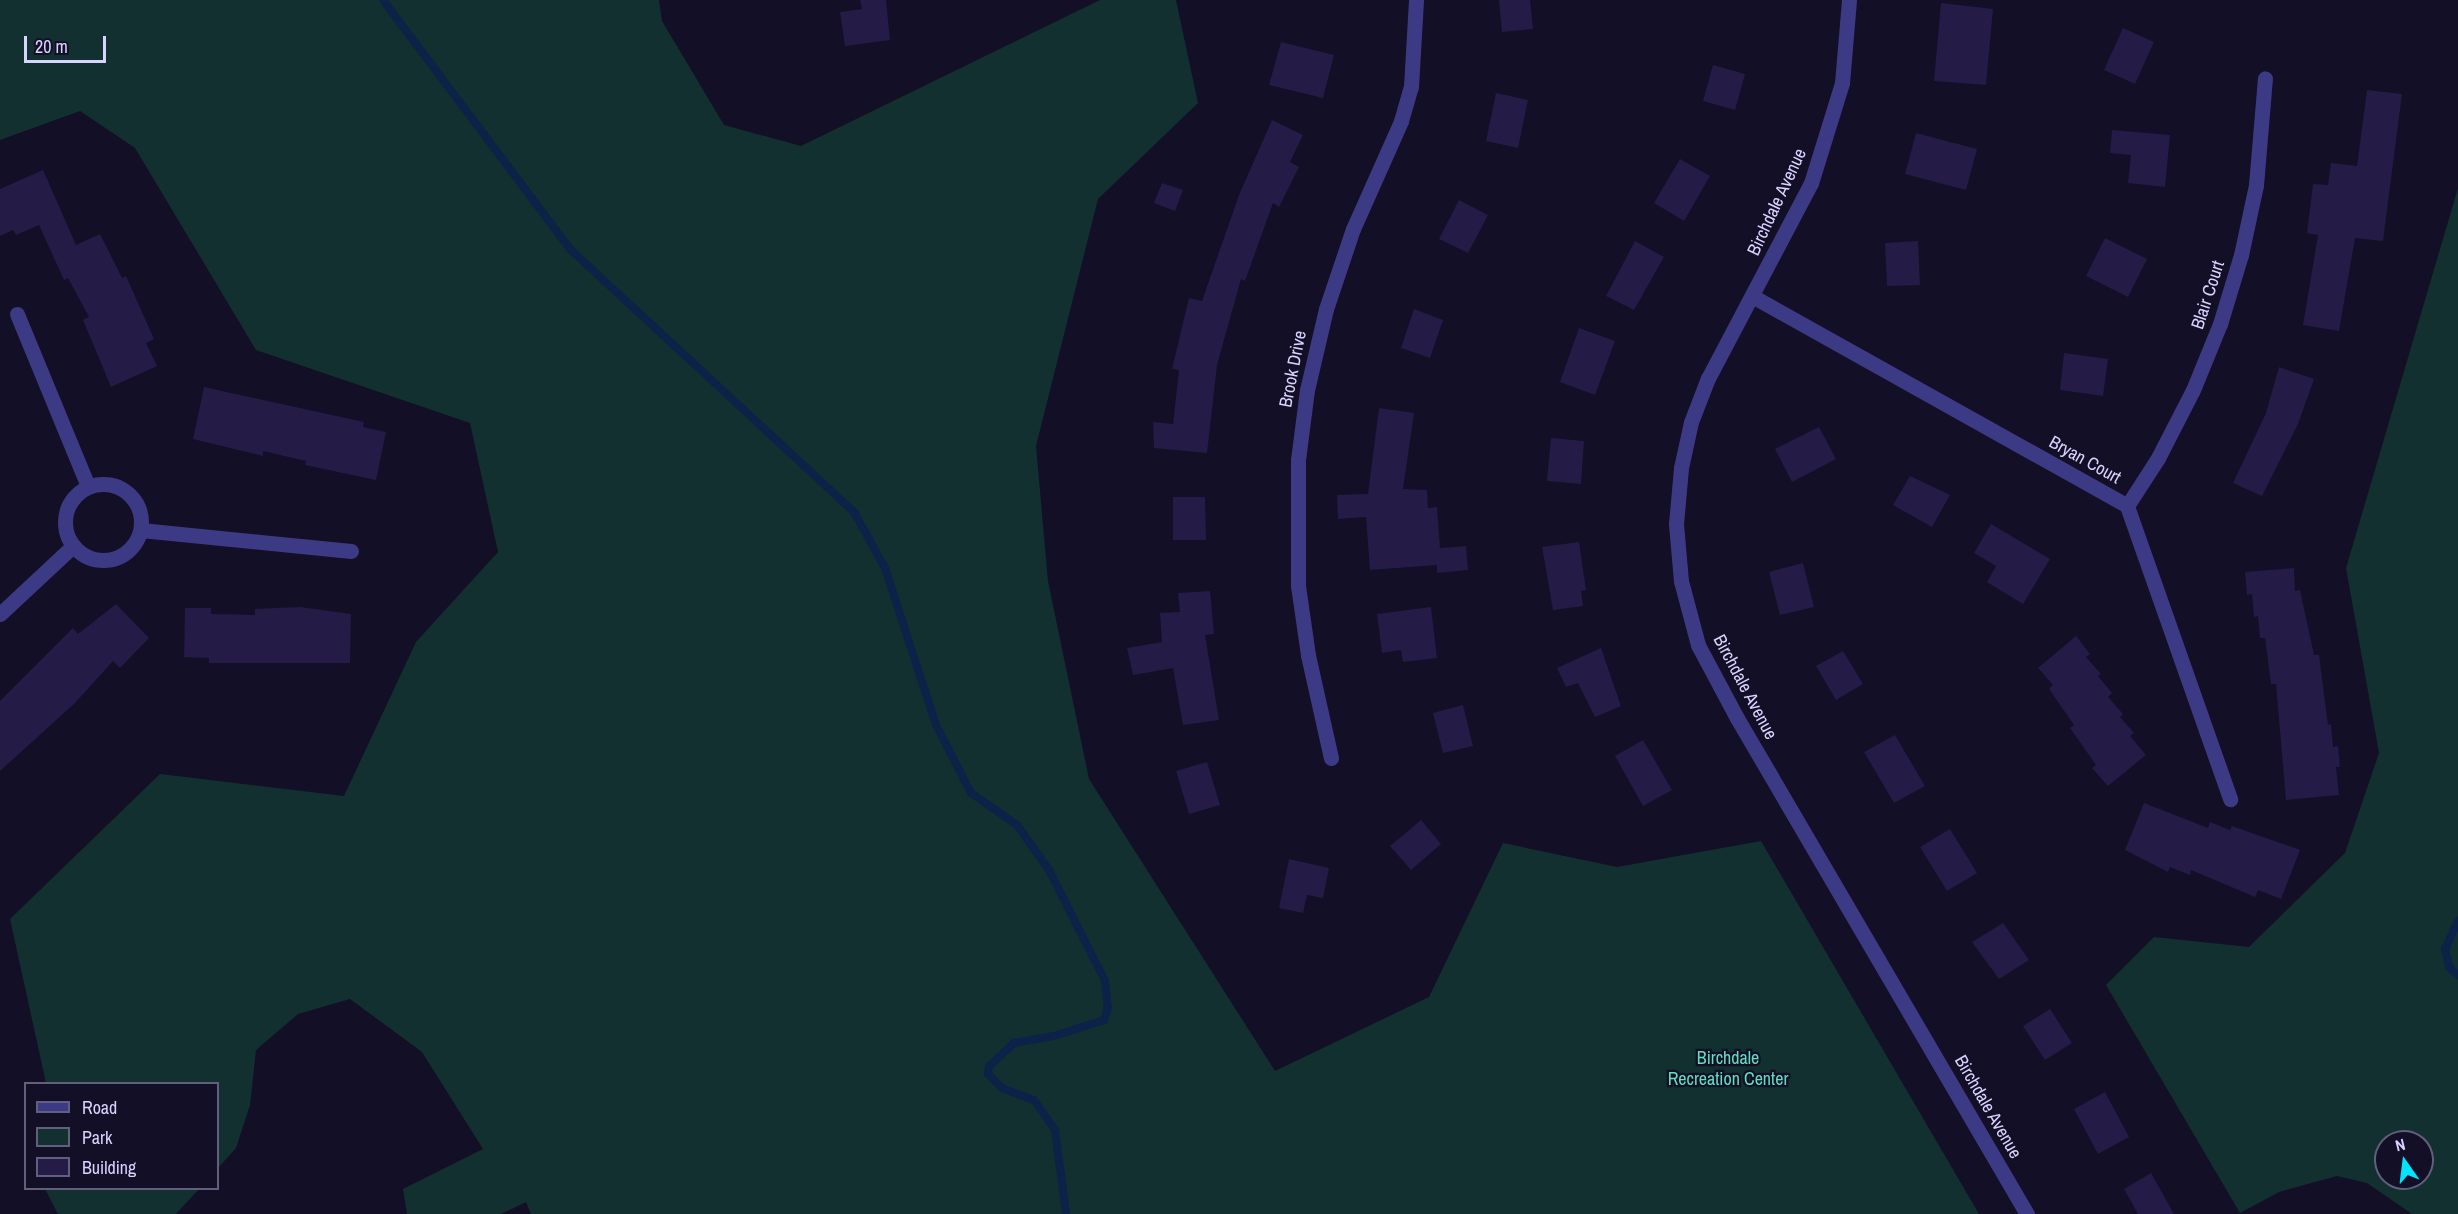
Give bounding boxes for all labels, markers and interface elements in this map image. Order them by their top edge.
scale bar [27,24,110,62]
text: 20 m [35,34,68,59]
street label: Birchdale Avenue [1743,145,1811,259]
street label: Blair Court [2187,258,2229,332]
street label: Brook Drive [1275,329,1311,409]
street label: Bryan Court [2045,431,2125,489]
street label: Birchdale Avenue [1708,631,1782,743]
park label: Birchdale Recreation Center [1668,1048,1788,1090]
street label: Birchdale Avenue [1950,1051,2026,1163]
legend [24,1082,219,1190]
text: Road [82,1095,117,1120]
text: Park [82,1125,112,1150]
north arrow [2374,1130,2434,1190]
text: N [2393,1133,2407,1156]
text: Building [82,1155,136,1180]

